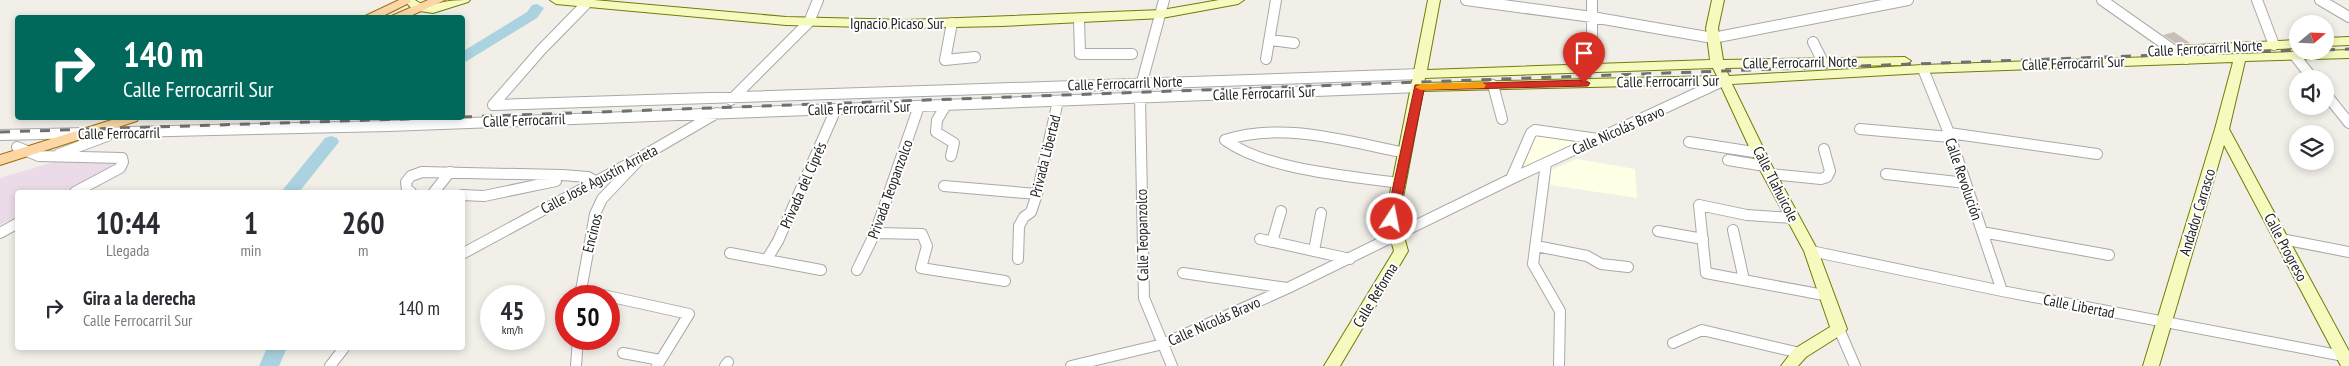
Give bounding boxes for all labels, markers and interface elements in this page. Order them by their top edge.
street label: Ignacio Picaso Sur [850,14,945,33]
north arrow [2289,15,2334,60]
map controls [2289,15,2334,170]
text: 140 m [123,31,204,77]
pin [1563,32,1605,83]
icon: right [40,35,105,100]
street label: Calle Ferrocarril Norte [2147,36,2263,60]
icon: arrive [1570,39,1598,67]
street label: Calle Ferrocarril Norte [1742,51,1858,73]
street label: Calle Ferrocarril Sur [2021,52,2126,74]
button: sound [2289,70,2334,115]
street label: Calle Ferrocarril Sur [1617,71,1720,91]
street label: Calle Ferrocarril Norte [1067,72,1183,94]
text: Calle Ferrocarril Sur [123,75,274,103]
street label: Calle Ferrocarril Sur [1212,82,1317,104]
street label: Calle Ferrocarril Sur [807,97,912,119]
street label: Calle Nicolás Bravo [1569,101,1667,159]
street label: Calle Ferrocarril [482,109,566,131]
street label: Privada Libertad [1026,113,1064,199]
street label: Calle Ferrocarril [78,123,161,143]
button: layers [2289,125,2334,170]
street label: Calle Revolución [1941,135,1987,223]
street label: Privada Teopanzolco [863,137,917,241]
street label: Privada del Ciprés [775,139,831,231]
street label: Calle José Agustín Arrieta [537,140,661,218]
street label: Calle Tlahuicole [1749,143,1803,225]
street label: Andador Carrasco [2175,166,2219,258]
street label: Calle Teopanzolco [1132,189,1152,281]
position arrow [1365,192,1417,244]
text: 10:44 [95,203,160,242]
text: 1 [244,203,258,242]
text: 260 [342,203,385,242]
street label: Calle Progreso [2260,210,2312,284]
street label: Encinos [578,211,606,255]
text: Llegada [106,240,149,260]
text: min [240,240,261,260]
text: m [358,240,368,260]
street label: Calle Reforma [1348,259,1402,331]
speed limit sign: 50 [555,285,620,350]
text: Gira a la derecha [83,286,196,310]
street label: Calle Libertad [2042,290,2116,322]
street label: Calle Nicolás Bravo [1165,292,1263,350]
icon: right [40,294,68,322]
text: 45 [501,295,524,327]
text: 140 m [398,296,440,320]
text: Calle Ferrocarril Sur [83,310,193,330]
text: km/h [502,322,523,337]

